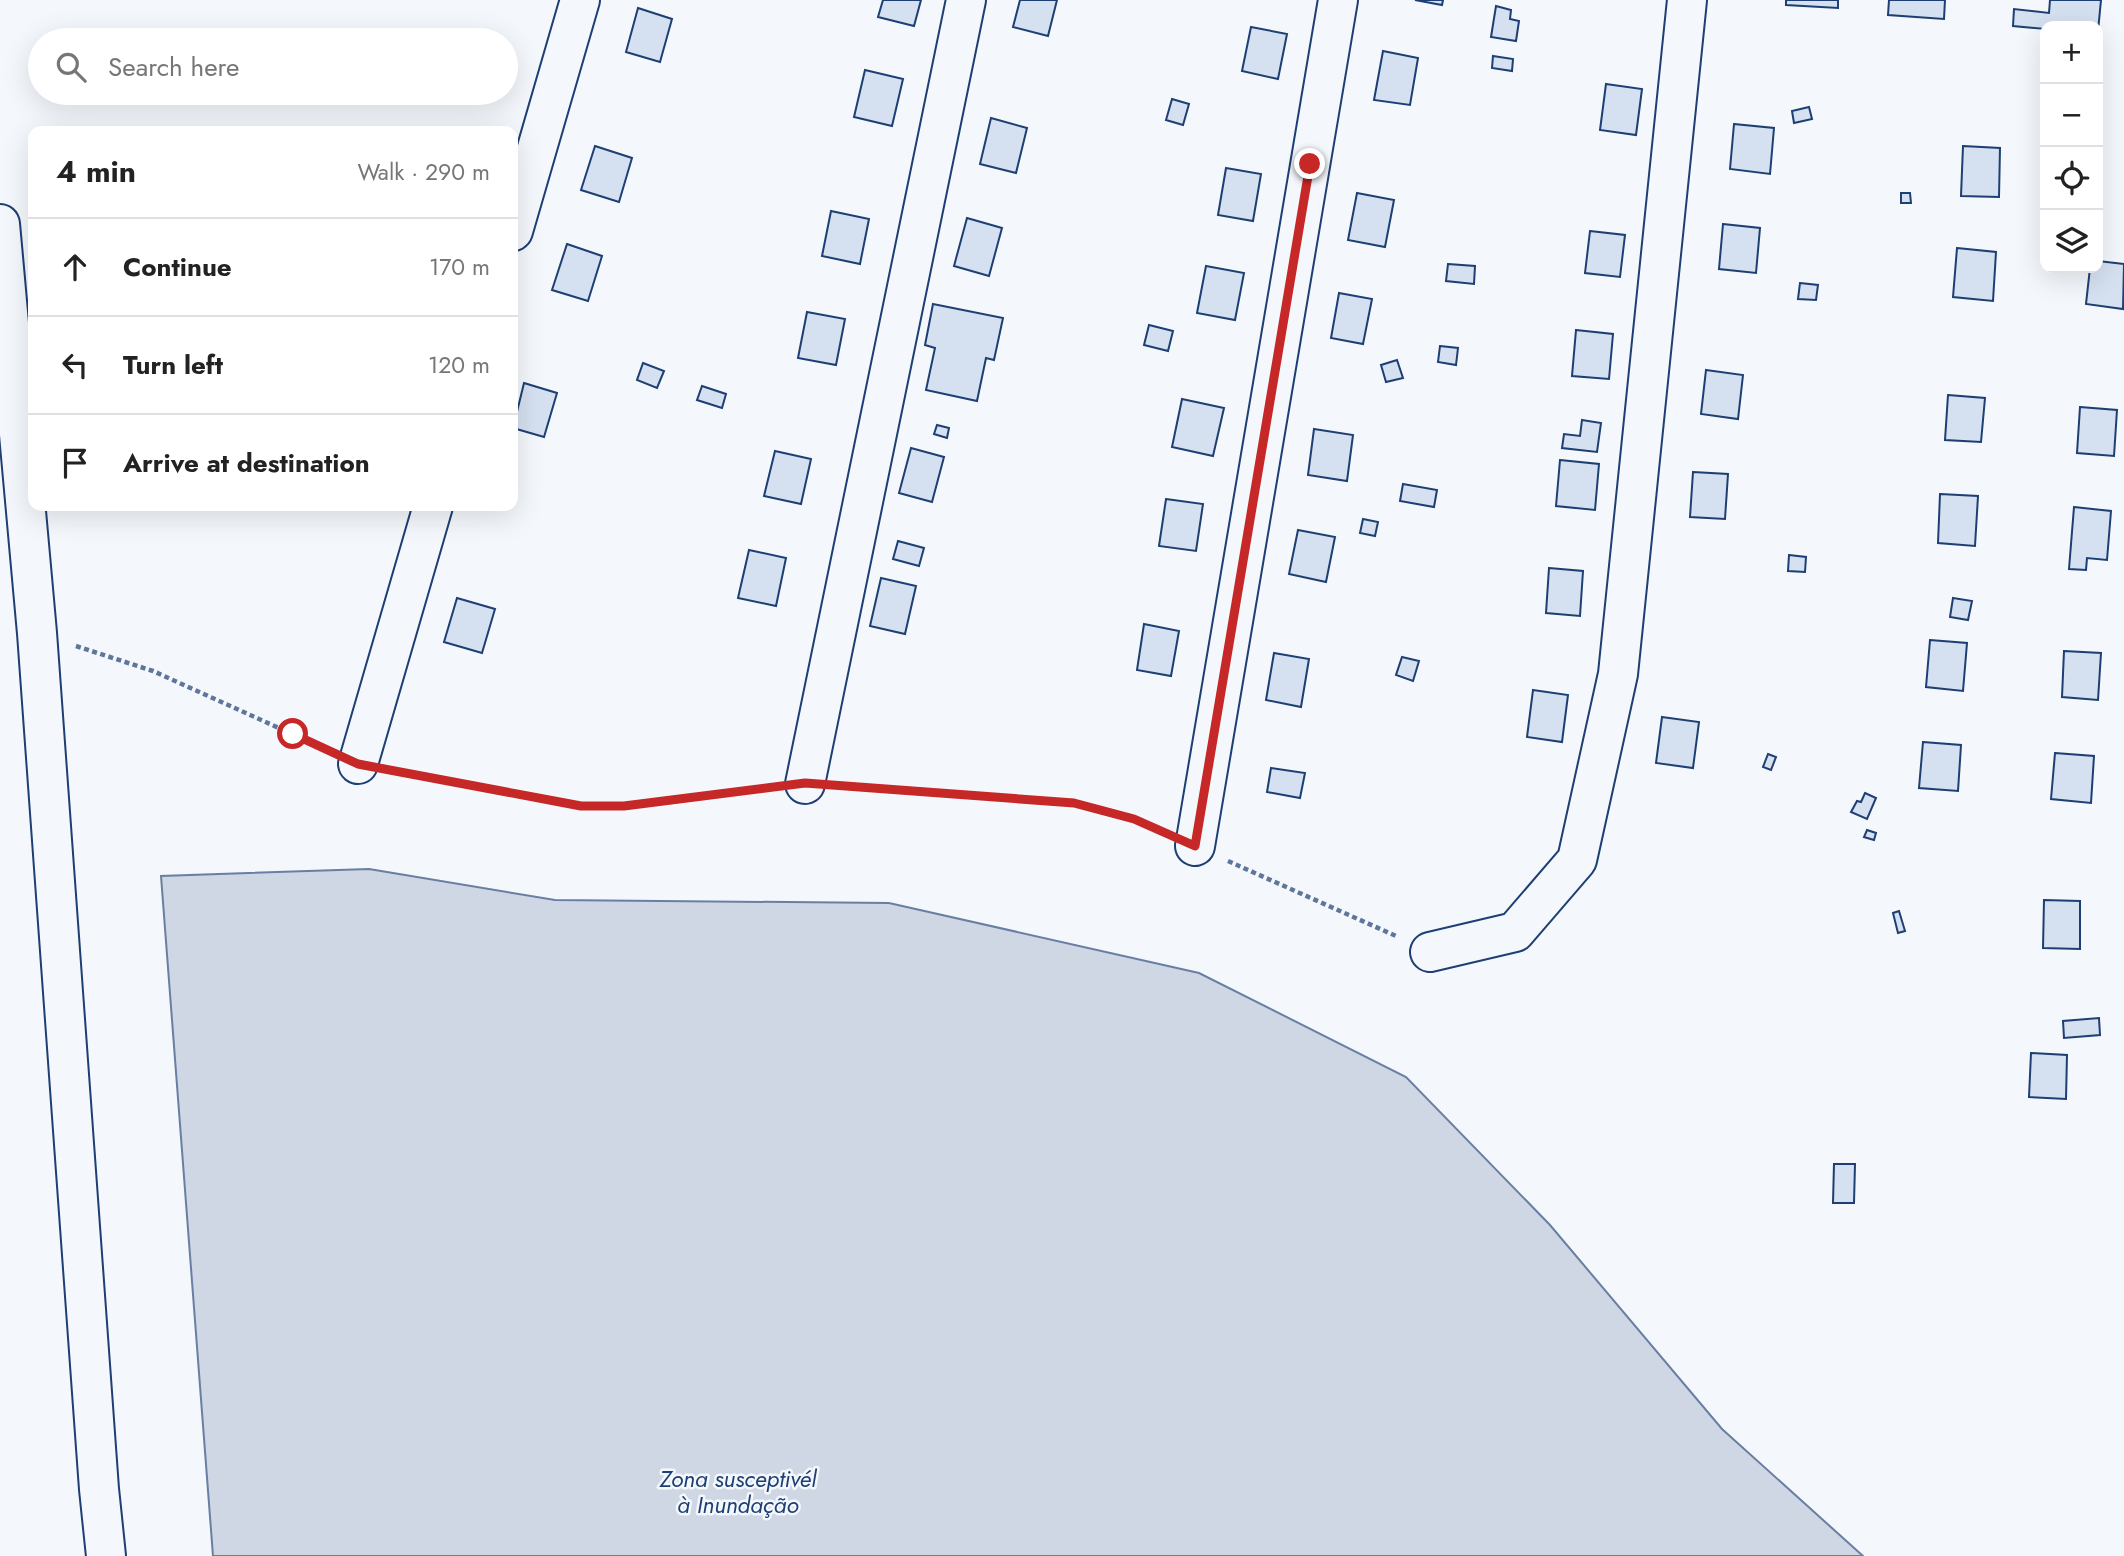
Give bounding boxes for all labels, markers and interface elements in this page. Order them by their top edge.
map controls [2040,21,2103,273]
button: + [2040,21,2103,84]
search box [28,28,518,105]
icon: search [52,48,90,86]
text: Search here [108,48,240,86]
button: − [2040,84,2103,147]
button: locate [2040,147,2103,210]
route end [1294,148,1325,179]
text: 4 min [56,150,136,193]
text: Walk · 290 m [357,155,490,189]
button: layers [2040,210,2103,273]
icon: ahead [56,248,94,286]
text: Continue [123,248,232,286]
text: 170 m [429,250,490,284]
icon: left [56,346,94,384]
text: Turn left [123,346,223,384]
text: 120 m [428,348,490,382]
icon: arrive [56,444,94,482]
text: Arrive at destination [123,444,370,482]
route start [277,718,308,749]
water label: Zona susceptivél à Inundação [659,1462,817,1522]

